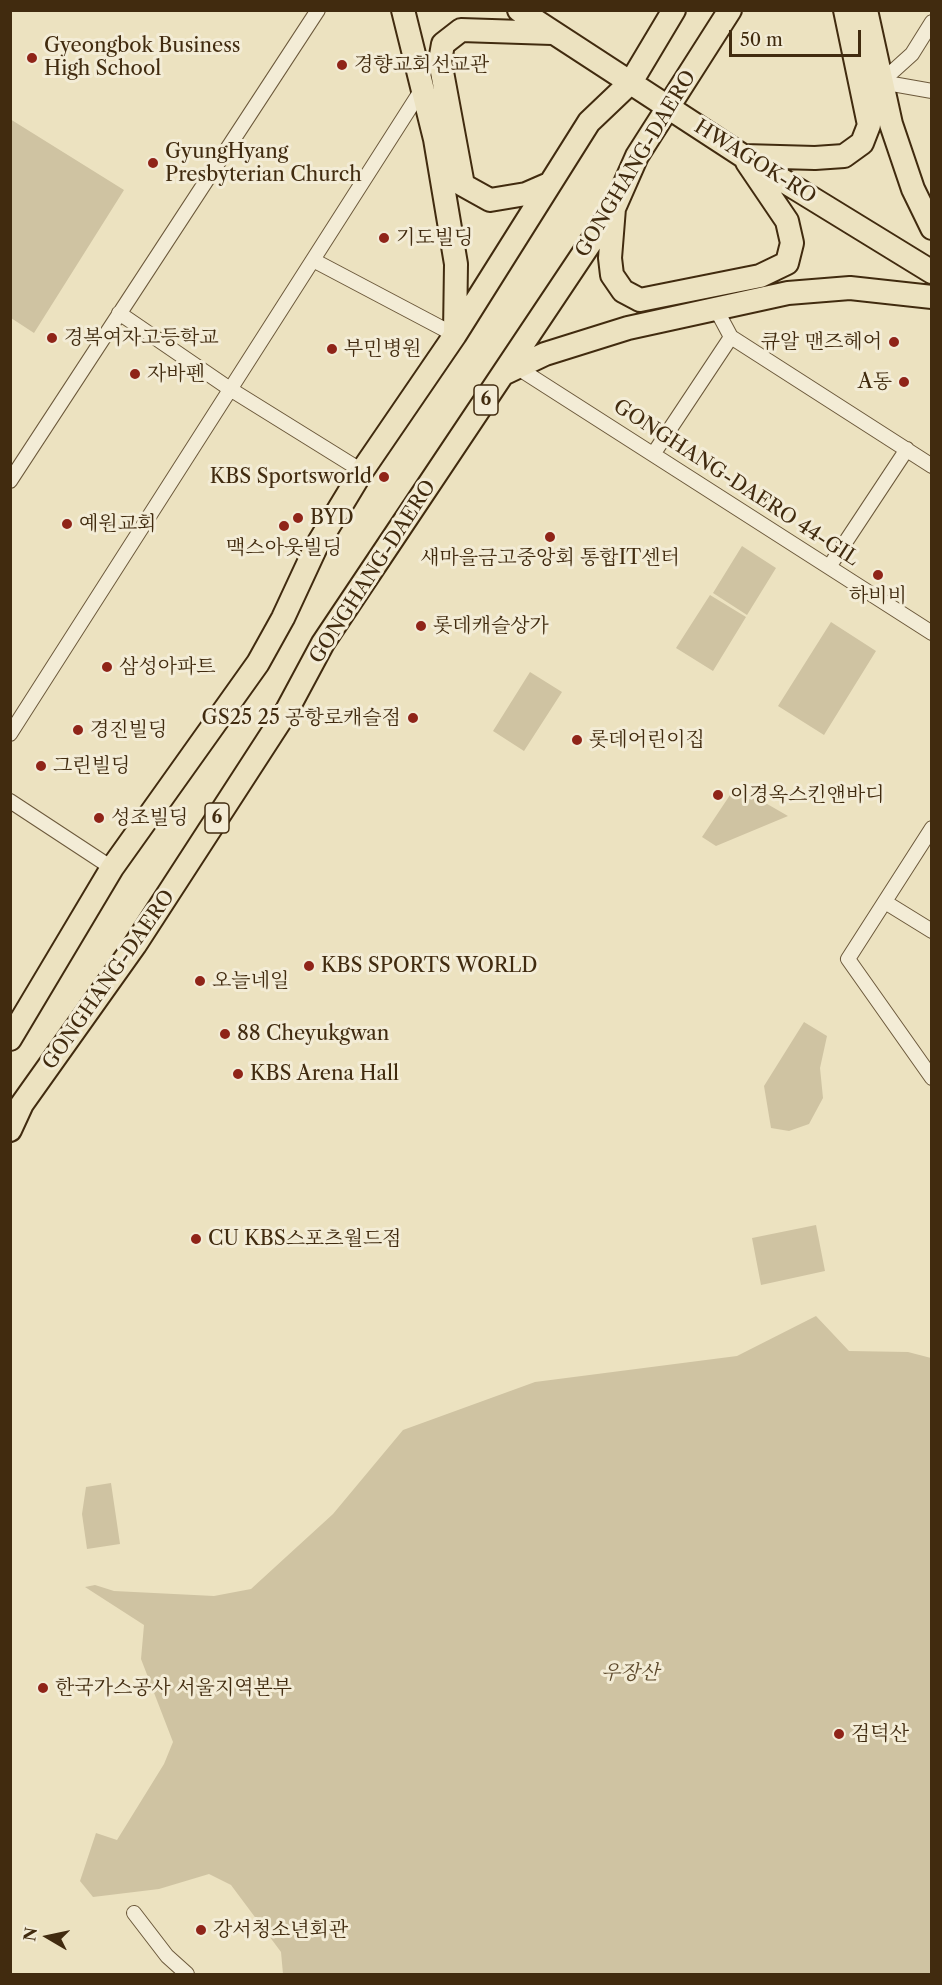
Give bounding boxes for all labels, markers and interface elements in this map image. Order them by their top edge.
scale bar [732,18,864,56]
text: 50 m [740,29,783,51]
place label: Gyeongbok Business High School [44,34,241,81]
marker: Gyeongbok Business High School [25,51,39,65]
place label: 경향교회선교관 [354,53,489,77]
marker: 경향교회선교관 [335,58,349,72]
street label: GONGHANG-DAERO [571,66,701,262]
street label: HWAGOK-RO [690,115,820,209]
place label: GyungHyang Presbyterian Church [165,140,362,187]
marker: GyungHyang Presbyterian Church [146,156,160,170]
place label: 기도빌딩 [396,226,473,250]
marker: 기도빌딩 [377,231,391,245]
place label: 경복여자고등학교 [64,326,219,350]
place label: 큐알 맨즈헤어 [761,330,882,354]
marker: 경복여자고등학교 [45,331,59,345]
marker: 큐알 맨즈헤어 [887,335,901,349]
place label: 부민병원 [344,337,421,361]
marker: 부민병원 [325,342,339,356]
place label: 자바펜 [147,362,205,386]
marker: 자바펜 [128,367,142,381]
place label: A동 [858,370,892,394]
marker: A동 [897,375,911,389]
road number: 6 [474,385,498,415]
street label: GONGHANG-DAERO 44-GIL [609,395,863,571]
place label: KBS Sportsworld [210,465,372,489]
marker: KBS Sportsworld [377,470,391,484]
street label: GONGHANG-DAERO [305,476,441,668]
place label: BYD [310,506,354,530]
marker: BYD [291,511,305,525]
place label: 예원교회 [79,512,156,536]
marker: 예원교회 [60,517,74,531]
marker: 맥스아웃빌딩 [277,519,291,533]
marker: 새마을금고중앙회 통합IT센터 [543,530,557,544]
place label: 맥스아웃빌딩 [226,536,342,560]
place label: 새마을금고중앙회 통합IT센터 [420,546,680,570]
marker: 하비비 [871,568,885,582]
place label: 하비비 [849,584,907,608]
place label: 롯데캐슬상가 [433,614,549,638]
marker: 롯데캐슬상가 [414,619,428,633]
place label: 삼성아파트 [119,655,216,679]
marker: 삼성아파트 [100,660,114,674]
place label: GS25 25 공항로캐슬점 [202,706,401,730]
marker: GS25 25 공항로캐슬점 [406,711,420,725]
place label: 경진빌딩 [90,718,167,742]
marker: 경진빌딩 [71,723,85,737]
place label: 롯데어린이집 [589,728,705,752]
marker: 롯데어린이집 [570,733,584,747]
place label: 그린빌딩 [53,754,130,778]
marker: 그린빌딩 [34,759,48,773]
place label: 이경옥스킨앤바디 [730,783,885,807]
marker: 이경옥스킨앤바디 [711,788,725,802]
road number: 6 [205,803,229,833]
place label: 성조빌딩 [111,806,188,830]
marker: 성조빌딩 [92,811,106,825]
street label: GONGHANG-DAERO [38,886,180,1074]
place label: KBS SPORTS WORLD [321,954,538,978]
marker: KBS SPORTS WORLD [302,959,316,973]
place label: 오늘네일 [212,969,289,993]
marker: 오늘네일 [193,974,207,988]
place label: 88 Cheyukgwan [237,1022,389,1046]
marker: 88 Cheyukgwan [218,1027,232,1041]
place label: KBS Arena Hall [250,1062,399,1086]
marker: KBS Arena Hall [231,1067,245,1081]
place label: CU KBS스포츠월드점 [208,1227,402,1251]
marker: CU KBS스포츠월드점 [189,1232,203,1246]
park label: 우장산 [601,1661,659,1685]
place label: 한국가스공사 서울지역본부 [55,1676,292,1700]
marker: 한국가스공사 서울지역본부 [36,1681,50,1695]
place label: 검덕산 [851,1722,909,1746]
marker: 검덕산 [832,1727,846,1741]
north arrow [18,1907,78,1967]
place label: 강서청소년회관 [213,1918,348,1942]
marker: 강서청소년회관 [194,1923,208,1937]
text: N [19,1926,41,1943]

